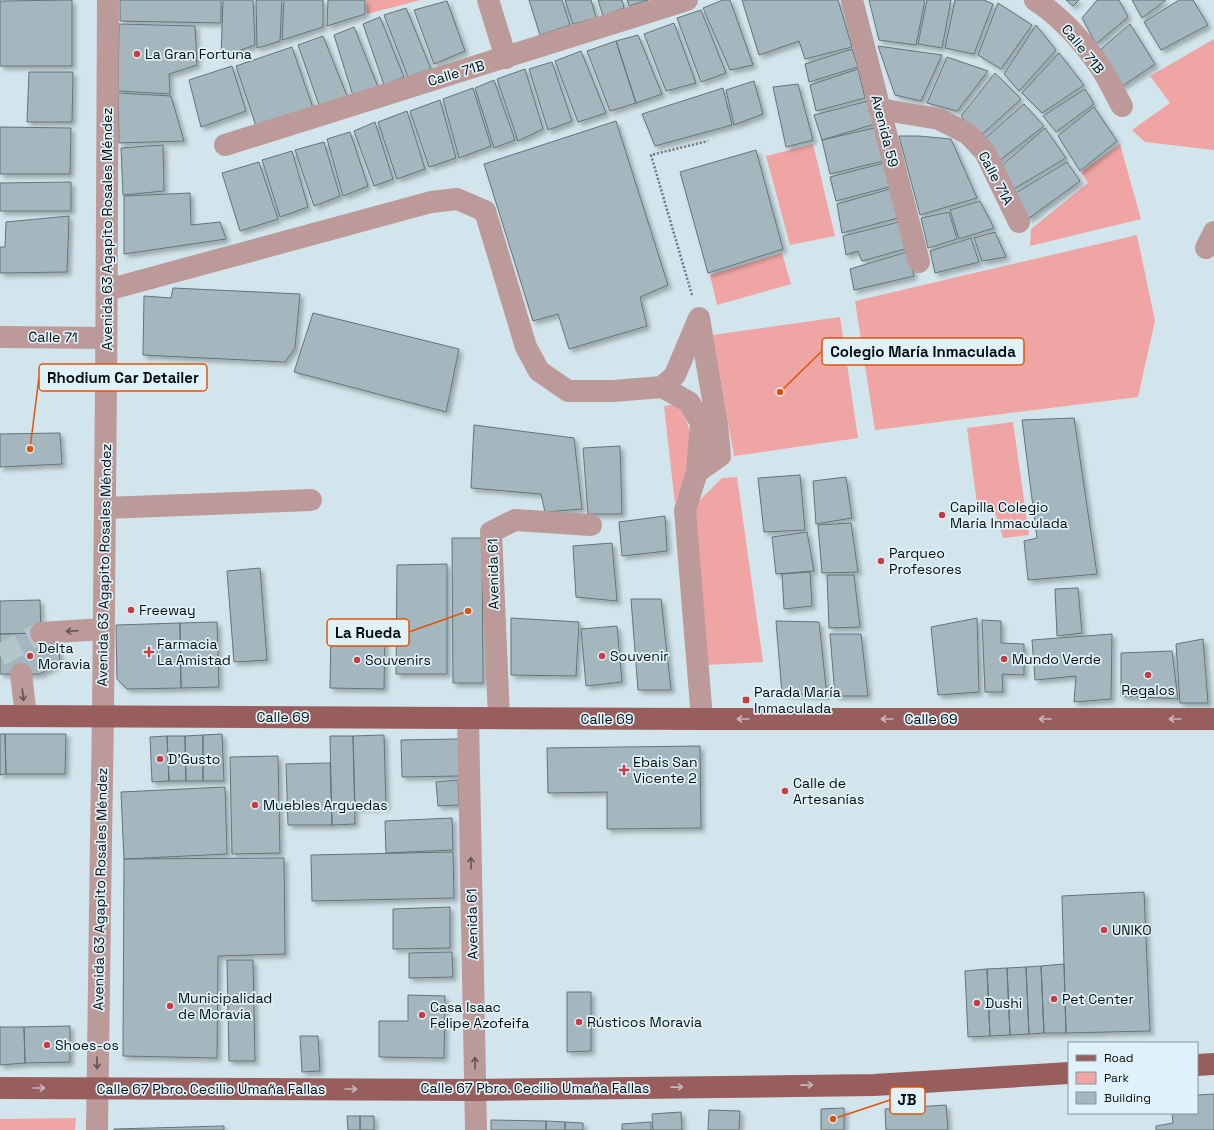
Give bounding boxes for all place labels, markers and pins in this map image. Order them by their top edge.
place label: La Gran Fortuna [145,45,252,63]
marker: La Gran Fortuna [132,49,142,59]
callout: Colegio María Inmaculada [822,338,1024,365]
callout: Rhodium Car Detailer [39,364,207,391]
place label: Capilla Colegio María Inmaculada [950,498,1068,532]
marker: Capilla Colegio María Inmaculada [937,510,947,520]
place label: Parqueo Profesores [889,544,962,578]
marker: Parqueo Profesores [876,556,886,566]
place label: Freeway [139,601,196,619]
marker: Freeway [126,605,136,615]
callout: La Rueda [327,619,409,646]
place label: Farmacia La Amistad [157,635,231,669]
place label: Delta Moravia [38,639,91,673]
marker: Farmacia La Amistad [144,647,154,657]
place label: Souvenir [610,647,669,665]
place label: Mundo Verde [1012,650,1101,668]
marker: Delta Moravia [25,651,35,661]
place label: Souvenirs [365,651,431,669]
marker: Souvenir [597,651,607,661]
marker: Mundo Verde [999,654,1009,664]
marker: Souvenirs [352,655,362,665]
marker: Regalos [1143,670,1153,680]
place label: Regalos [1121,681,1175,699]
place label: Parada María Inmaculada [754,683,841,717]
marker: Parada María Inmaculada [741,695,751,705]
place label: D'Gusto [168,750,220,768]
place label: Ebais San Vicente 2 [633,753,698,787]
marker: D'Gusto [155,754,165,764]
marker: Ebais San Vicente 2 [618,764,630,776]
place label: Calle de Artesanías [793,774,864,808]
marker: Calle de Artesanías [780,786,790,796]
place label: Muebles Arguedas [263,796,388,814]
marker: Muebles Arguedas [250,800,260,810]
place label: UNIKO [1112,921,1152,939]
marker: UNIKO [1099,925,1109,935]
place label: Municipalidad de Moravia [178,989,272,1023]
place label: Pet Center [1062,990,1134,1008]
place label: Dushi [985,994,1022,1012]
marker: Pet Center [1049,994,1059,1004]
place label: Casa Isaac Felipe Azofeifa [430,998,529,1032]
marker: Dushi [972,998,982,1008]
marker: Municipalidad de Moravia [165,1001,175,1011]
marker: Casa Isaac Felipe Azofeifa [417,1010,427,1020]
place label: Rústicos Moravia [587,1013,702,1031]
marker: Rústicos Moravia [574,1017,584,1027]
place label: Shoes-os [55,1036,119,1054]
marker: Shoes-os [42,1040,52,1050]
callout: JB [890,1087,925,1114]

